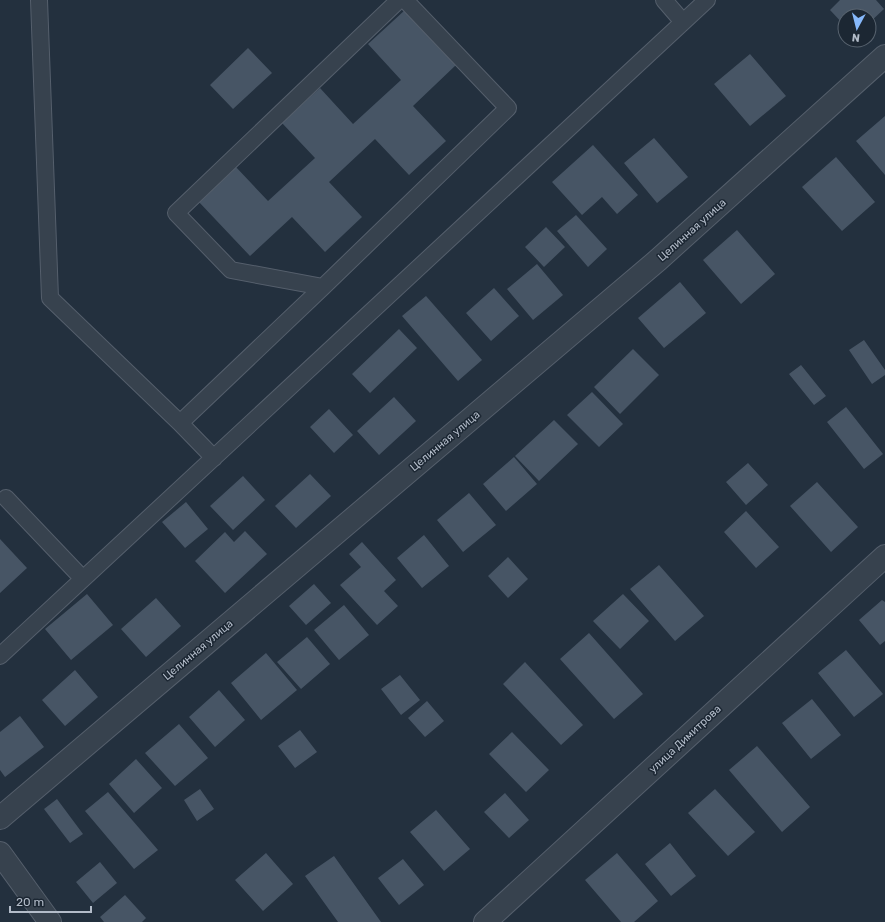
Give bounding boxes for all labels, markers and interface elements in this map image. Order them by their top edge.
north arrow [837,8,877,48]
text: N [851,30,861,44]
street label: Целинная улица [655,196,729,264]
street label: Целинная улица [407,408,483,474]
street label: Целинная улица [160,617,236,683]
street label: улица Димитрова [646,702,724,776]
scale bar [10,888,91,914]
text: 20 m [16,895,44,909]

